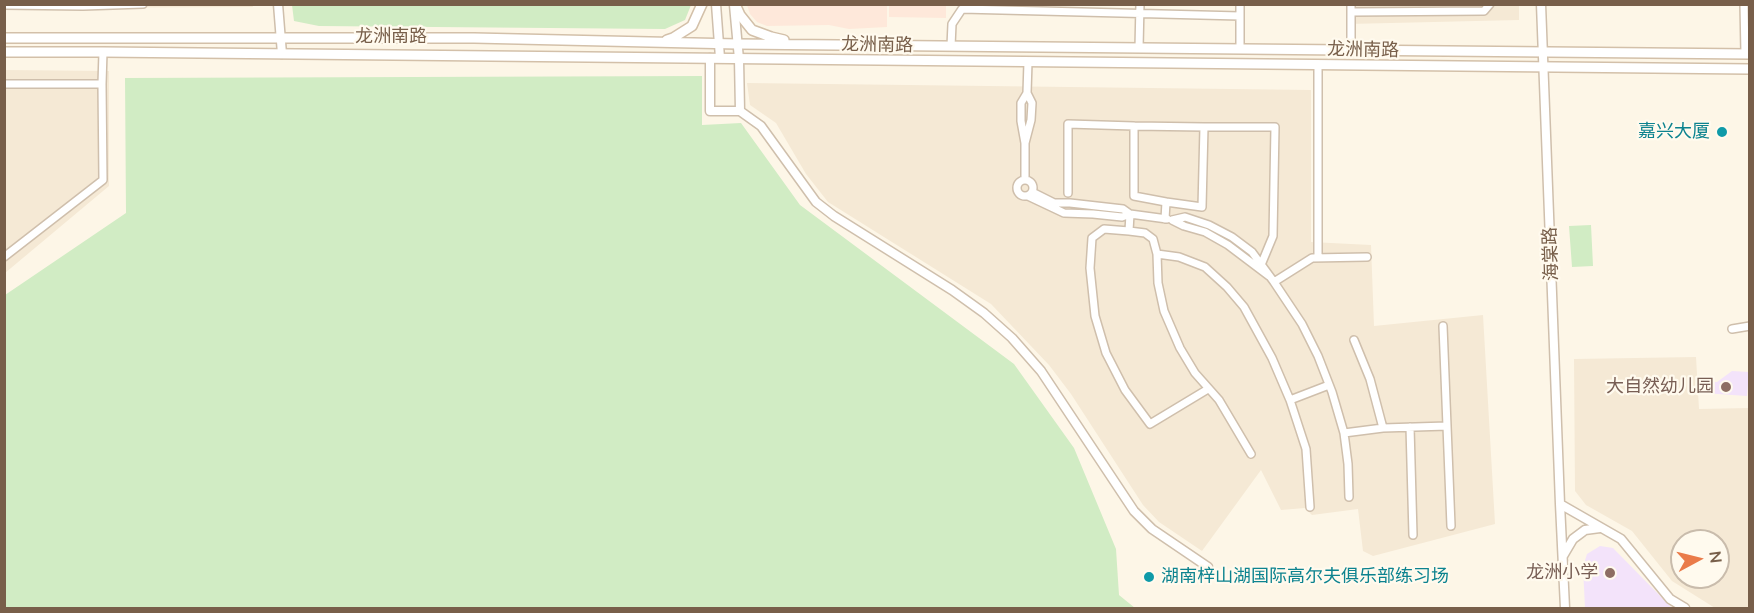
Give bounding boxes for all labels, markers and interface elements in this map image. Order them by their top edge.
street label: 龙洲南路 [355,26,427,48]
street label: 龙洲南路 [841,34,913,56]
street label: 龙洲南路 [1327,39,1399,61]
place label: 嘉兴大厦 [1638,121,1710,143]
marker: 嘉兴大厦 [1715,125,1729,139]
street label: 海棠路 [1539,227,1563,281]
place label: 大自然幼儿园 [1606,376,1714,398]
marker: 大自然幼儿园 [1719,380,1733,394]
north arrow [1670,529,1730,589]
text: N [1705,550,1727,564]
place label: 龙洲小学 [1526,562,1598,584]
place label: 湖南梓山湖国际高尔夫俱乐部练习场 [1161,566,1449,588]
marker: 龙洲小学 [1603,566,1617,580]
marker: 湖南梓山湖国际高尔夫俱乐部练习场 [1142,570,1156,584]

